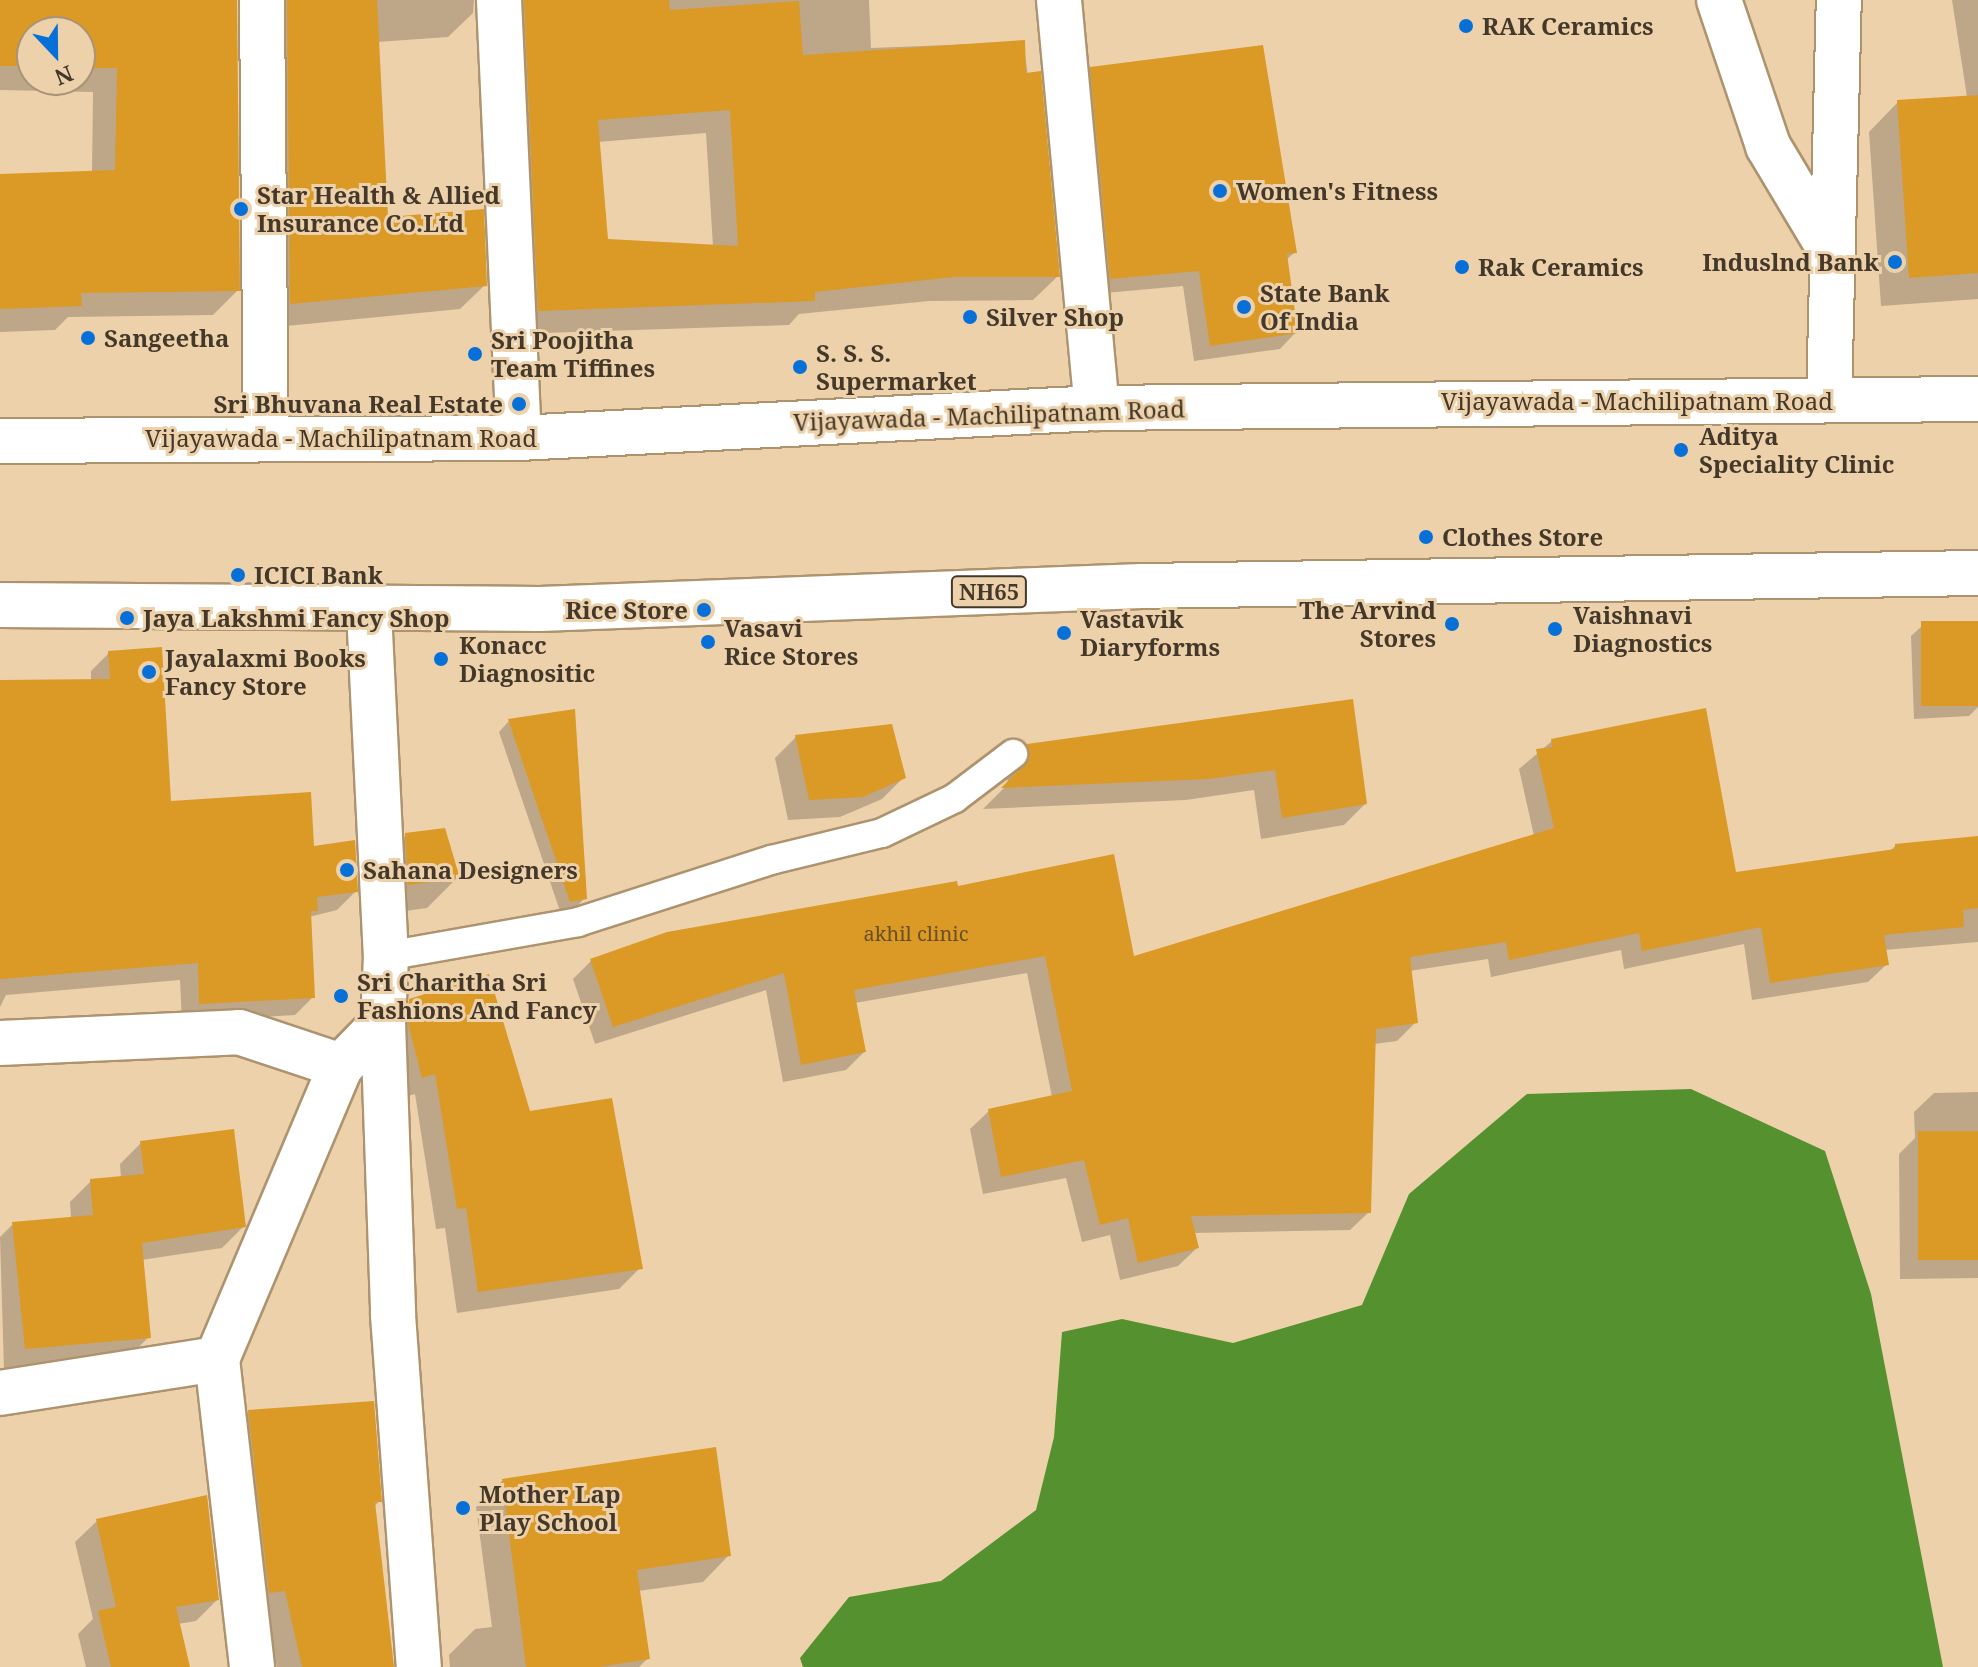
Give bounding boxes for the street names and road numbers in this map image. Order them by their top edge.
street label: Vijayawada - Machilipatnam Road [1441,387,1833,415]
street label: Vijayawada - Machilipatnam Road [793,394,1185,436]
street label: Vijayawada - Machilipatnam Road [145,424,537,452]
road number: NH65 [949,574,1029,610]

